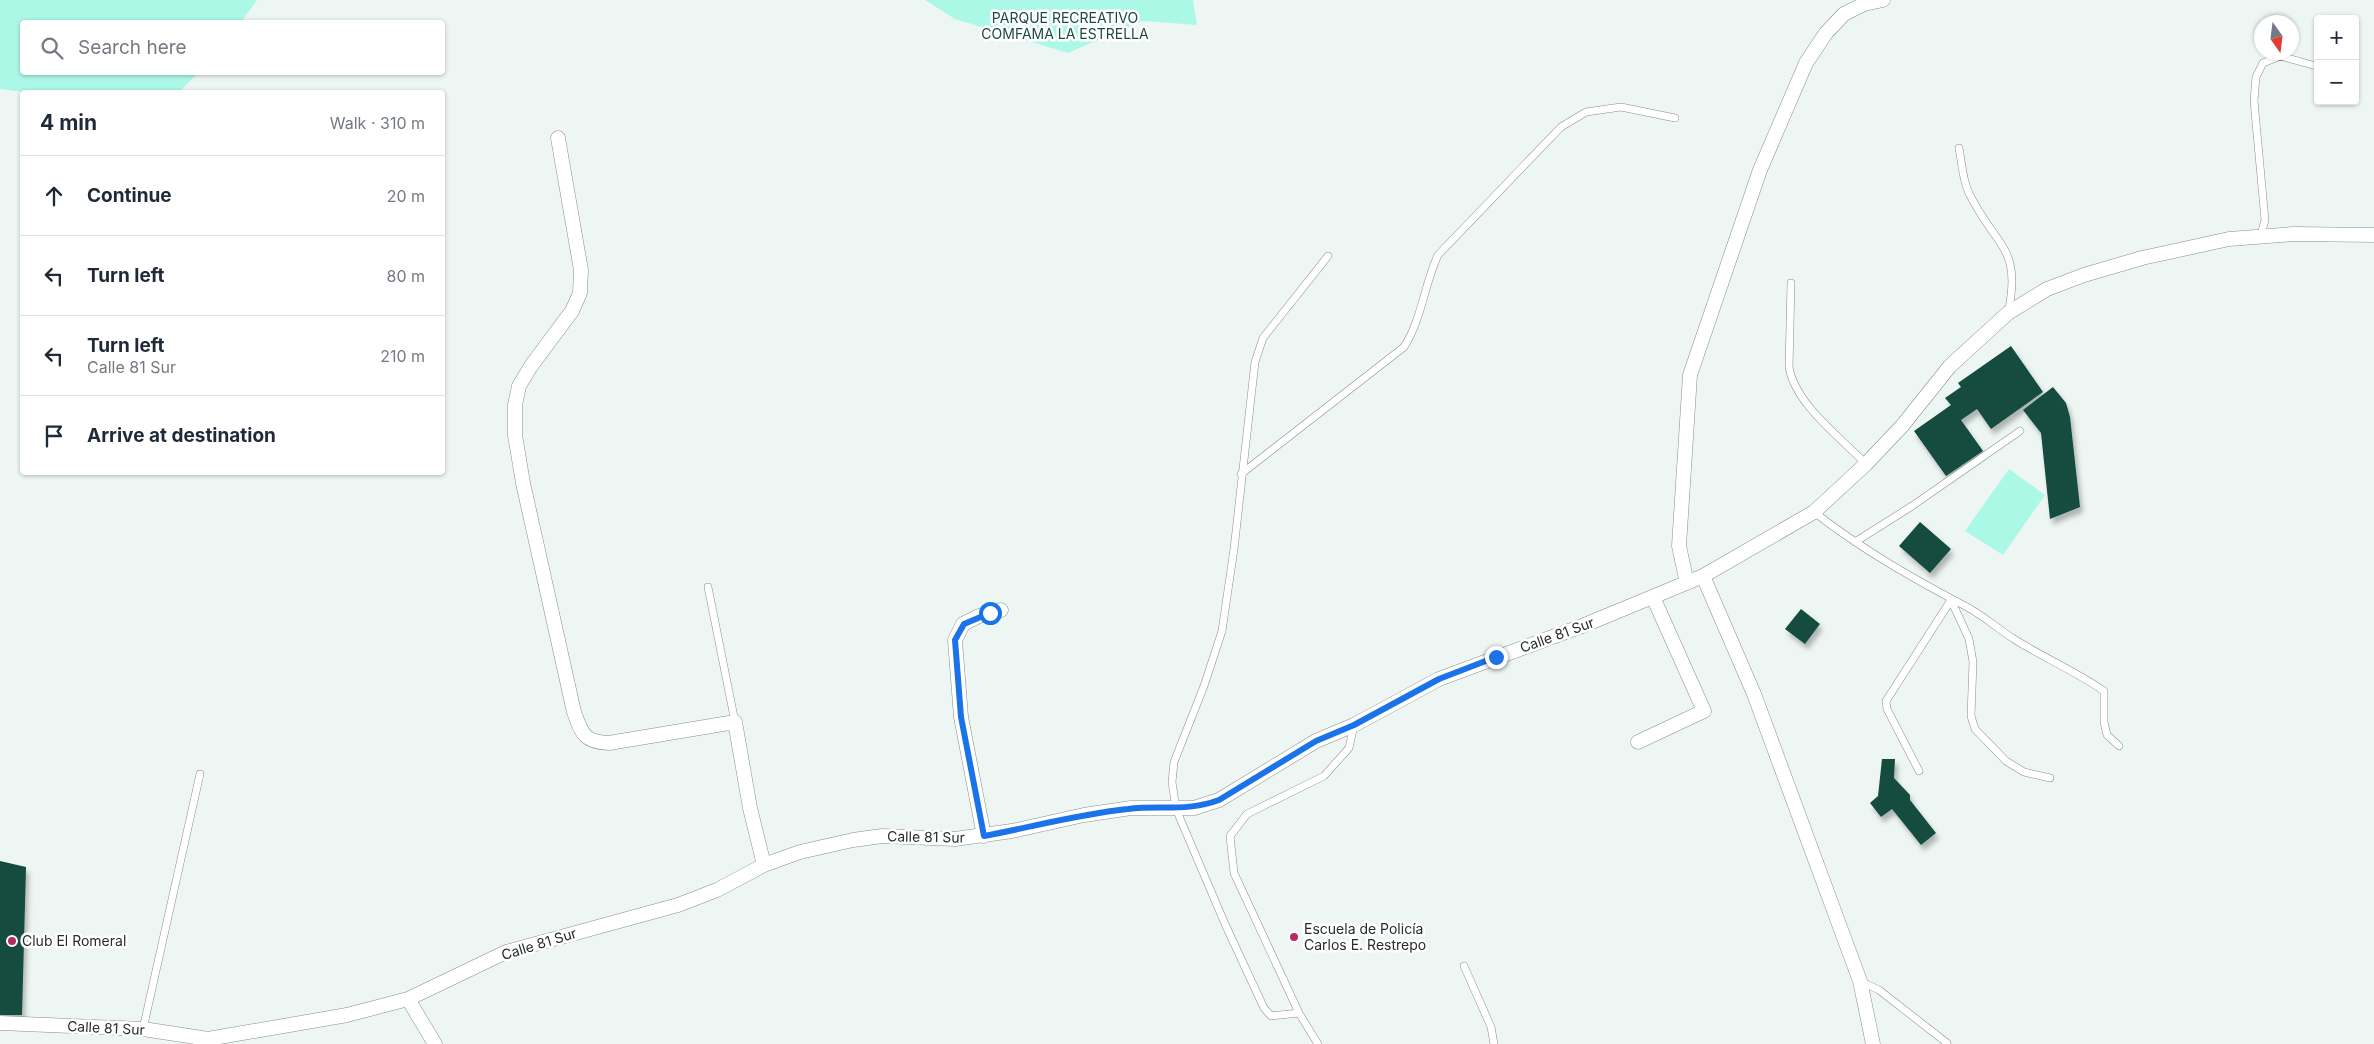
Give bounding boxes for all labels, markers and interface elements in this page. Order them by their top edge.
park label: PARQUE RECREATIVO COMFAMA LA ESTRELLA [981,9,1149,42]
north arrow [2254,15,2299,60]
map controls [2314,15,2359,105]
button: + [2314,15,2359,60]
search box [20,20,445,75]
icon: search [38,34,66,62]
text: Search here [78,36,187,59]
button: − [2314,60,2359,105]
text: 4 min [40,110,97,135]
text: Walk · 310 m [330,113,425,133]
icon: ahead [40,182,68,210]
text: Continue [87,184,172,207]
text: 20 m [387,186,425,206]
icon: left [40,262,68,290]
text: Turn left [87,264,165,287]
text: 80 m [386,266,425,286]
text: Turn left [87,334,165,357]
icon: left [40,342,68,370]
text: 210 m [380,346,425,366]
text: Calle 81 Sur [87,357,176,377]
icon: arrive [40,422,68,450]
text: Arrive at destination [87,424,276,447]
route start [979,602,1002,625]
street label: Calle 81 Sur [1517,613,1596,656]
route end [1485,646,1508,669]
street label: Calle 81 Sur [887,827,965,846]
place label: Escuela de Policía Carlos E. Restrepo [1304,920,1426,953]
street label: Calle 81 Sur [499,924,579,963]
marker: Escuela de Policía Carlos E. Restrepo [1288,931,1300,943]
place label: Club El Romeral [22,932,126,949]
marker: Club El Romeral [6,935,18,947]
street label: Calle 81 Sur [67,1017,145,1038]

